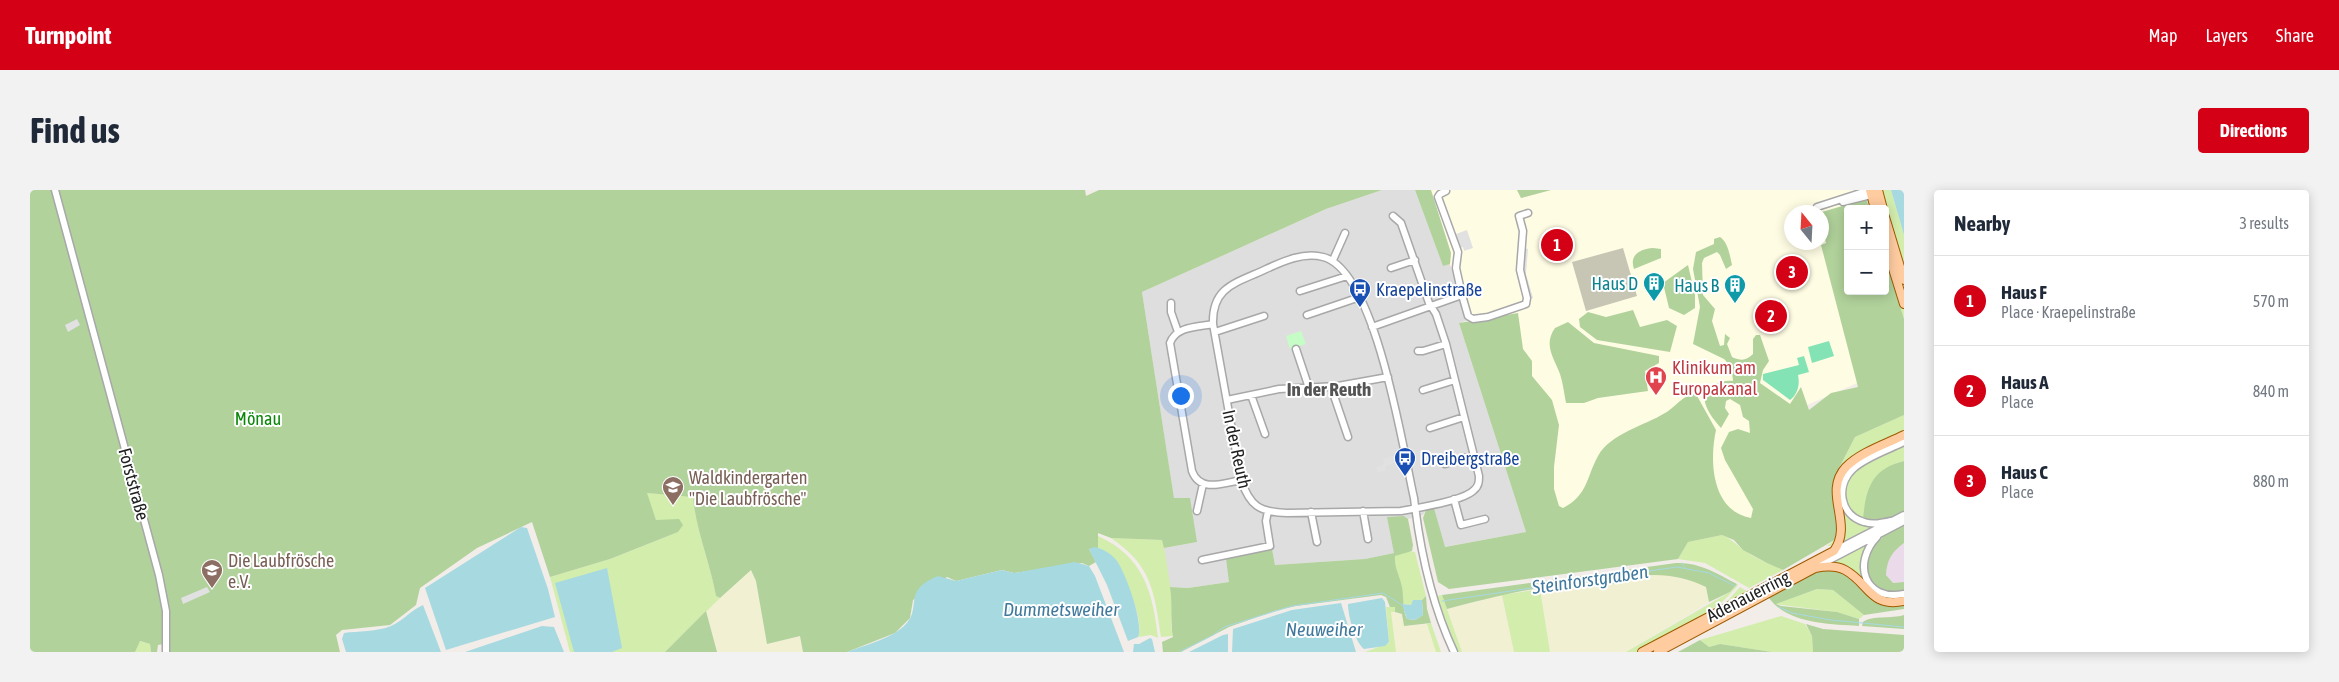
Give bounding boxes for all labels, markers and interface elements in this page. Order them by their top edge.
text: Turnpoint [25,22,111,49]
text: Map [2148,25,2177,46]
text: Layers [2205,25,2248,46]
text: Share [2276,25,2314,46]
button: Directions [2198,108,2309,153]
text: Find us [30,110,120,150]
north arrow [1784,205,1829,250]
map controls [1844,205,1889,295]
button: + [1844,205,1889,250]
text: Nearby [1954,211,2010,235]
text: 3 results [2239,214,2289,232]
pin: 1 [1541,226,1573,264]
button: − [1844,250,1889,295]
pin: 3 [1776,253,1808,291]
building icon: Haus D [1642,271,1666,302]
place label: Haus D [1592,273,1638,294]
building icon: Haus B [1723,273,1747,304]
place label: Haus B [1674,275,1719,296]
bus stop icon: Kraepelinstraße [1348,277,1372,308]
place label: Kraepelinstraße [1376,279,1482,300]
text: Haus F [2001,281,2047,303]
text: 1 [1966,292,1974,310]
text: 570 m [2253,292,2289,310]
pin: 2 [1755,297,1787,335]
text: Place · Kraepelinstraße [2001,303,2136,321]
place label: Klinikum am Europakanal [1672,357,1757,399]
hospital icon: Klinikum am Europakanal [1644,365,1668,396]
text: Haus A [2001,371,2049,393]
district label: In der Reuth [1287,378,1371,400]
text: 2 [1966,382,1974,400]
text: 840 m [2253,382,2289,400]
your location [1168,383,1194,409]
text: Place [2001,393,2034,411]
park label: Mönau [235,408,281,429]
street label: In der Reuth [1218,408,1256,490]
street label: Forststraße [114,446,154,522]
bus stop icon: Dreibergstraße [1393,446,1417,477]
place label: Dreibergstraße [1421,448,1519,469]
text: Haus C [2001,461,2048,483]
place label: Waldkindergarten "Die Laubfrösche" [689,467,808,509]
text: 3 [1966,472,1974,490]
text: 880 m [2253,472,2289,490]
school or university icon: Waldkindergarten "Die Laubfrösche" [661,475,685,506]
text: Place [2001,483,2034,501]
place label: Die Laubfrösche e.V. [228,550,334,592]
school or university icon: Die Laubfrösche e.V. [200,558,224,589]
water label: Steinforstgraben [1530,560,1649,598]
street label: Adenauerring [1703,566,1793,626]
water label: Dummetsweiher [1003,598,1120,620]
water label: Neuweiher [1286,618,1364,640]

